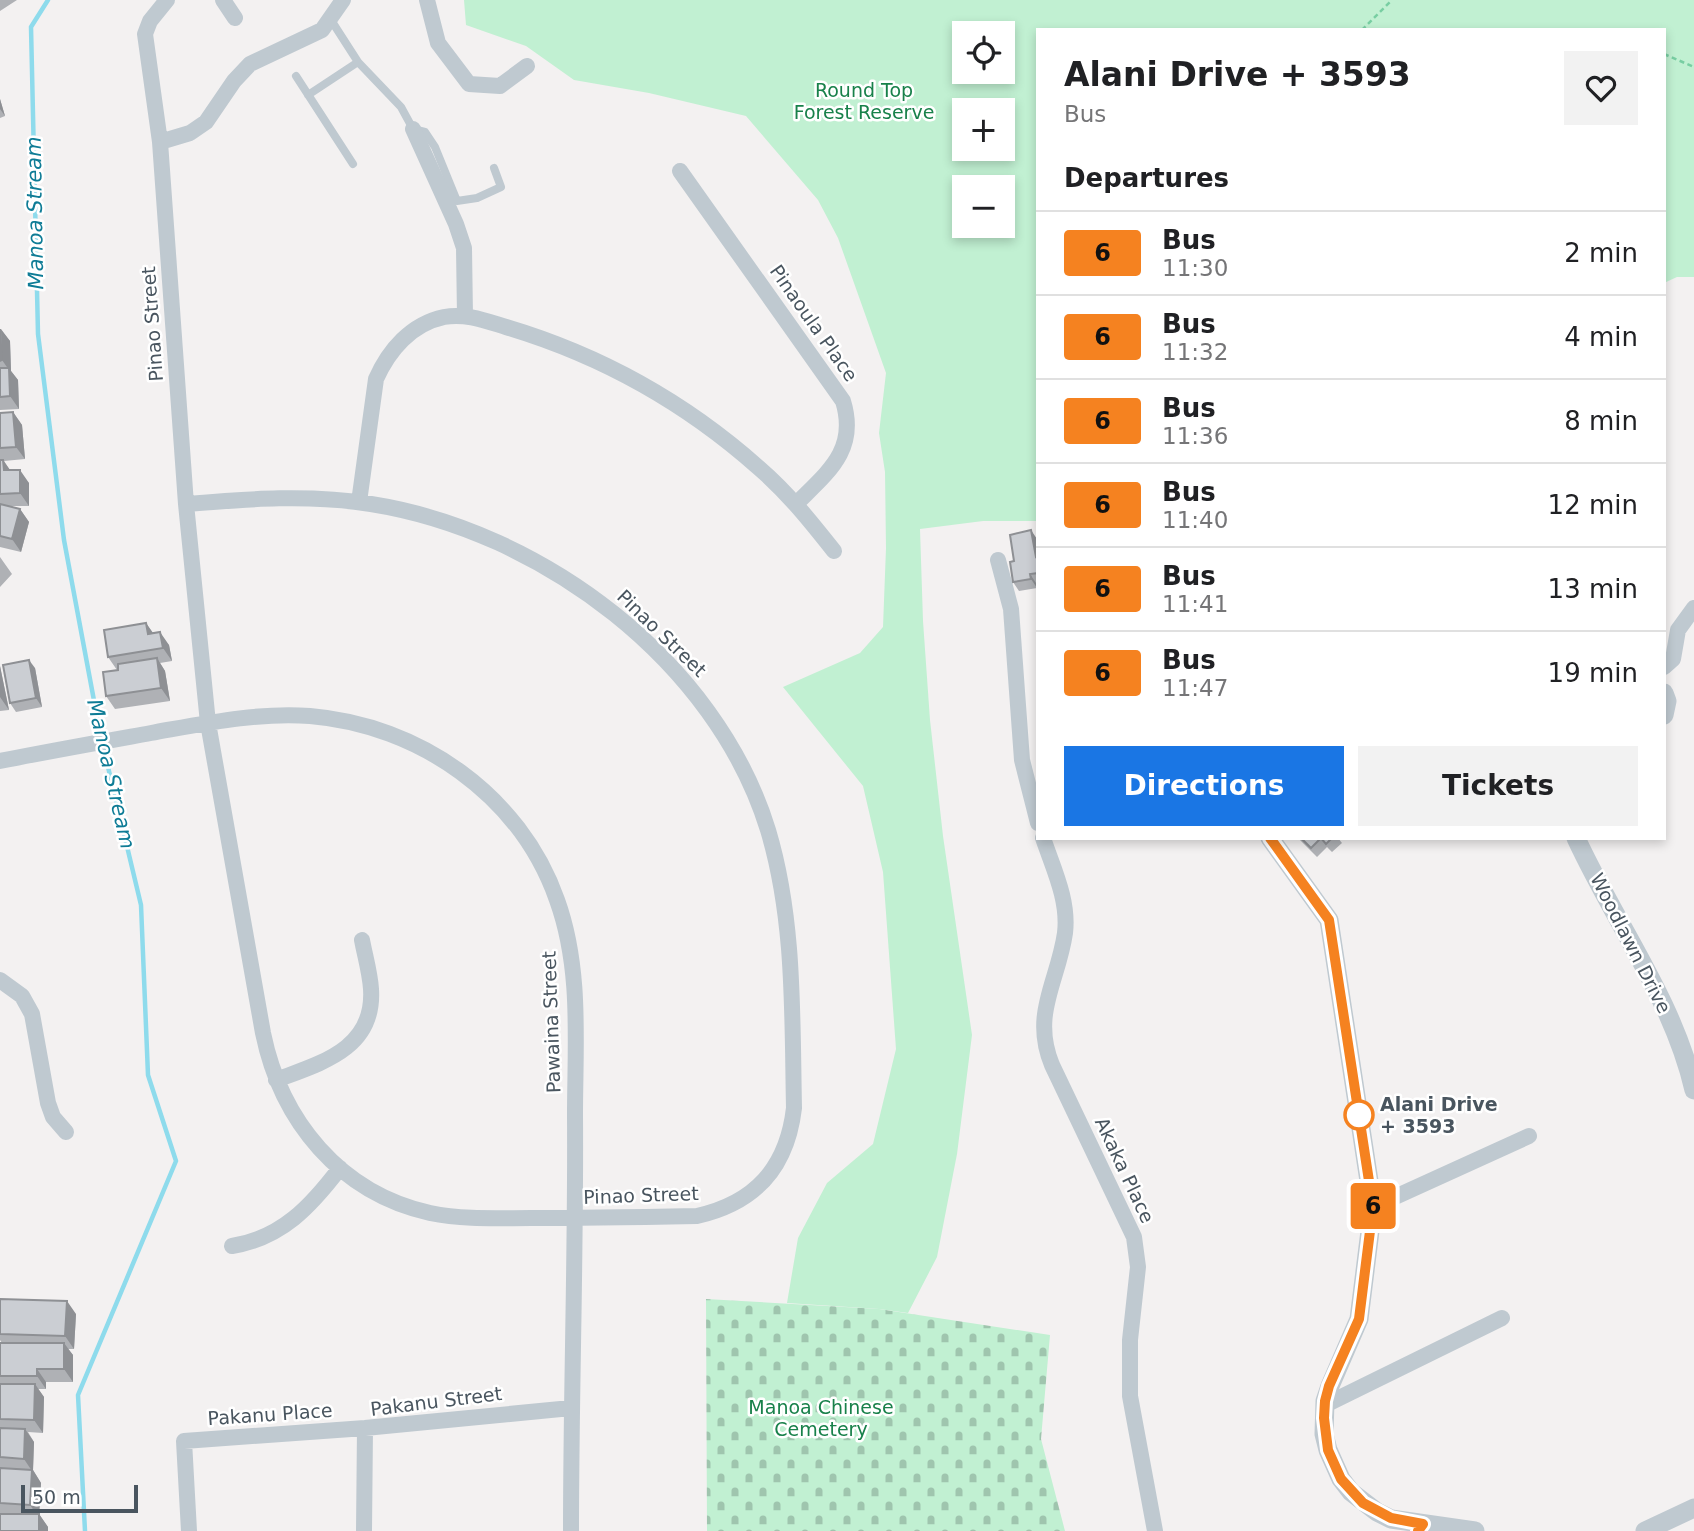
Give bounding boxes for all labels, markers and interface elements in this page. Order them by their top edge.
map controls [952,21,1015,238]
button: locate [952,21,1015,84]
button: heart [1564,51,1638,125]
text: Alani Drive + 3593 [1064,55,1411,94]
park label: Round Top Forest Reserve [794,79,934,123]
button: + [952,98,1015,161]
text: Bus [1064,101,1106,127]
water label: Manoa Stream [22,136,48,290]
text: Departures [1064,163,1229,193]
button: − [952,175,1015,238]
text: Bus [1162,225,1216,255]
text: 2 min [1564,238,1638,268]
text: 6 [1094,239,1111,267]
text: 11:30 [1162,255,1228,281]
street label: Pinaoula Place [766,261,862,385]
street label: Pinao Street [137,266,167,382]
text: Bus [1162,309,1216,339]
text: 4 min [1564,322,1638,352]
text: 6 [1094,323,1111,351]
text: 11:32 [1162,339,1228,365]
text: Bus [1162,393,1216,423]
text: 8 min [1564,406,1638,436]
text: 6 [1094,407,1111,435]
text: 11:36 [1162,423,1228,449]
text: Bus [1162,477,1216,507]
text: 12 min [1548,490,1638,520]
text: 6 [1094,491,1111,519]
text: 11:40 [1162,507,1228,533]
text: Bus [1162,561,1216,591]
text: 13 min [1548,574,1638,604]
text: 6 [1094,575,1111,603]
street label: Pinao Street [613,585,711,681]
text: 11:41 [1162,591,1228,617]
text: Bus [1162,645,1216,675]
text: 19 min [1548,658,1638,688]
text: 6 [1094,659,1111,687]
text: 11:47 [1162,675,1228,701]
water label: Manoa Stream [82,697,140,851]
button: Directions [1064,746,1344,826]
button: Tickets [1358,746,1638,826]
street label: Woodlawn Drive [1586,869,1676,1017]
street label: Pawaina Street [538,951,564,1093]
place label: Alani Drive + 3593 [1380,1093,1498,1137]
marker: Alani Drive + 3593 [1344,1100,1374,1130]
street label: Akaka Place [1091,1114,1159,1226]
street label: Pinao Street [583,1182,699,1208]
line badge: 6 [1350,1183,1396,1229]
text: 6 [1365,1192,1381,1220]
street label: Pakanu Street [369,1382,503,1420]
park label: Manoa Chinese Cemetery [748,1396,894,1440]
street label: Pakanu Place [207,1399,333,1429]
scale bar [21,1482,138,1514]
text: 50 m [32,1486,81,1508]

